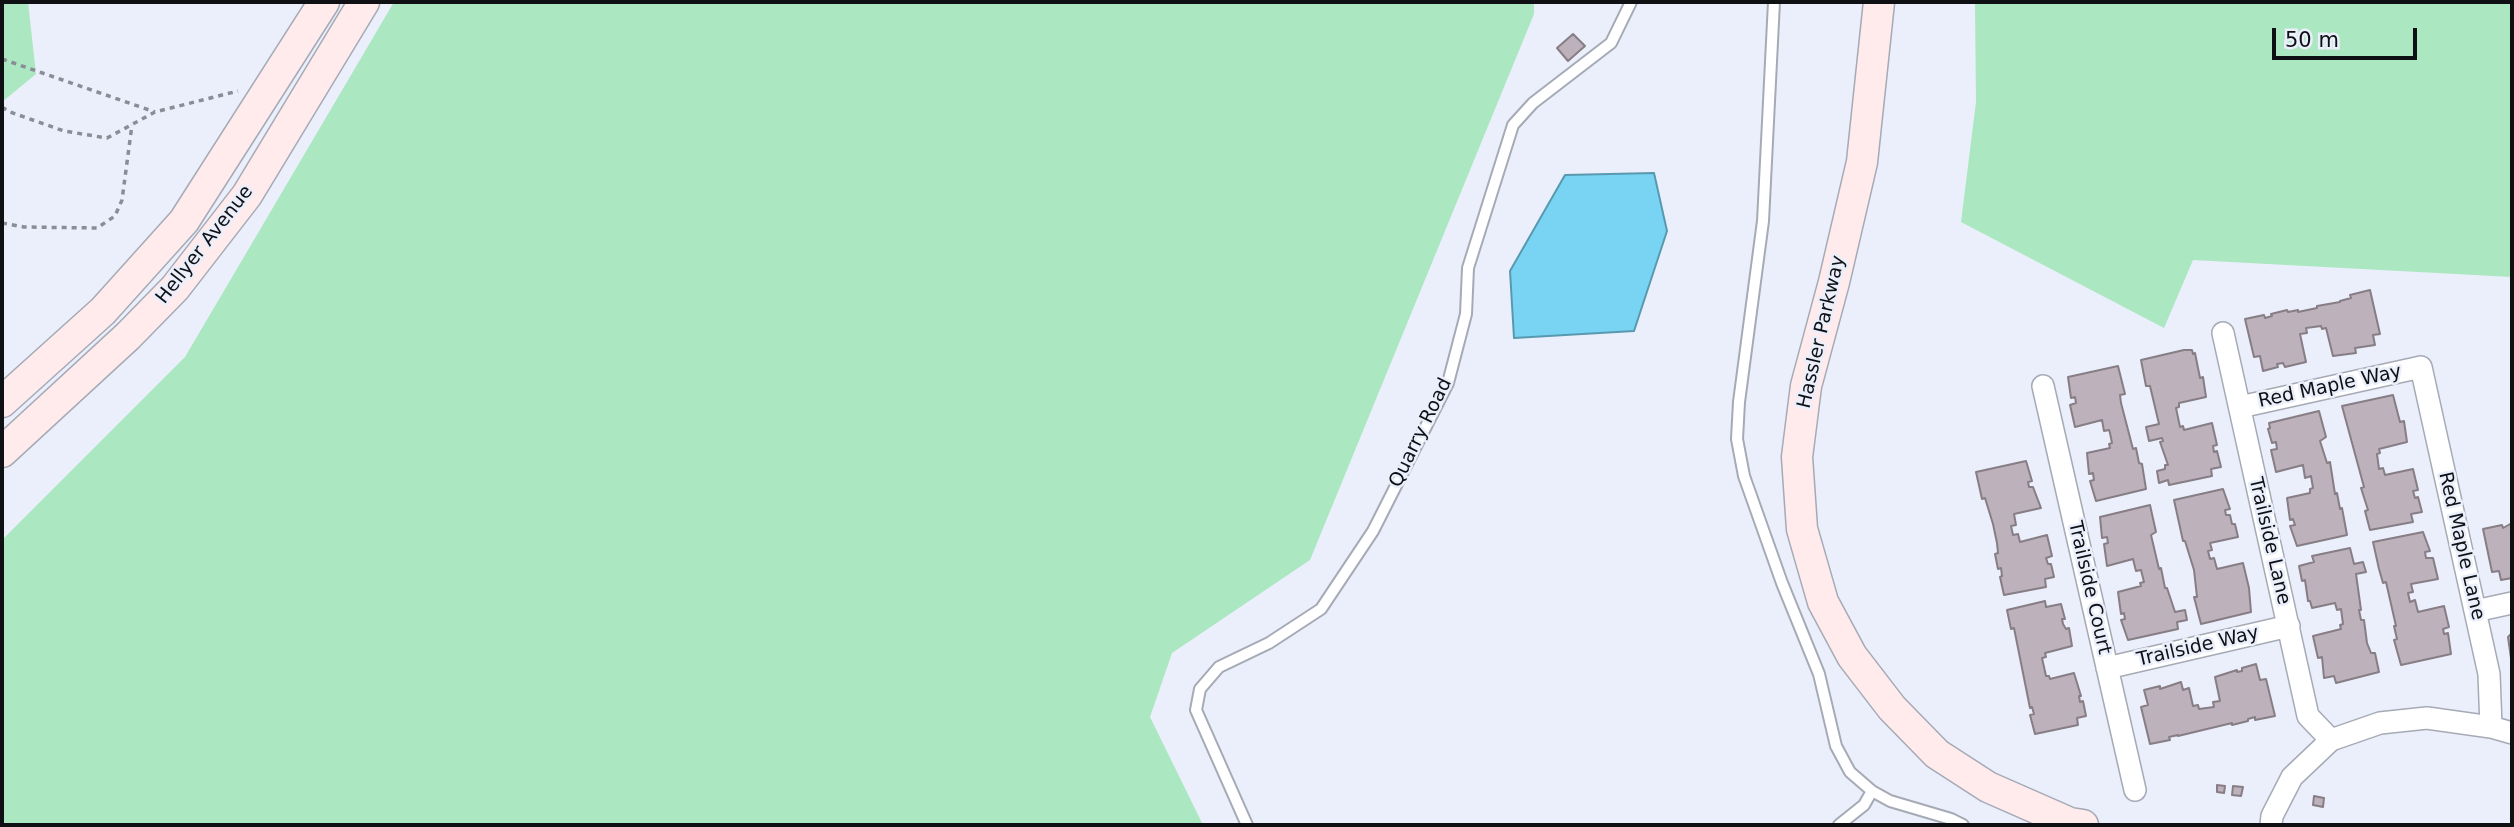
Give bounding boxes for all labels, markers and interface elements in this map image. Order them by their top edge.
scale bar [2276,14,2421,58]
text: 50 m [2285,28,2339,52]
street label: Hellyer Avenue [152,181,258,309]
street label: Hassler Parkway [1793,253,1851,411]
street label: Red Maple Way [2256,361,2404,413]
street label: Quarry Road [1385,375,1457,491]
street label: Red Maple Lane [2433,470,2489,622]
street label: Trailside Lane [2243,475,2295,607]
street label: Trailside Court [2063,519,2115,657]
street label: Trailside Way [2135,622,2261,672]

